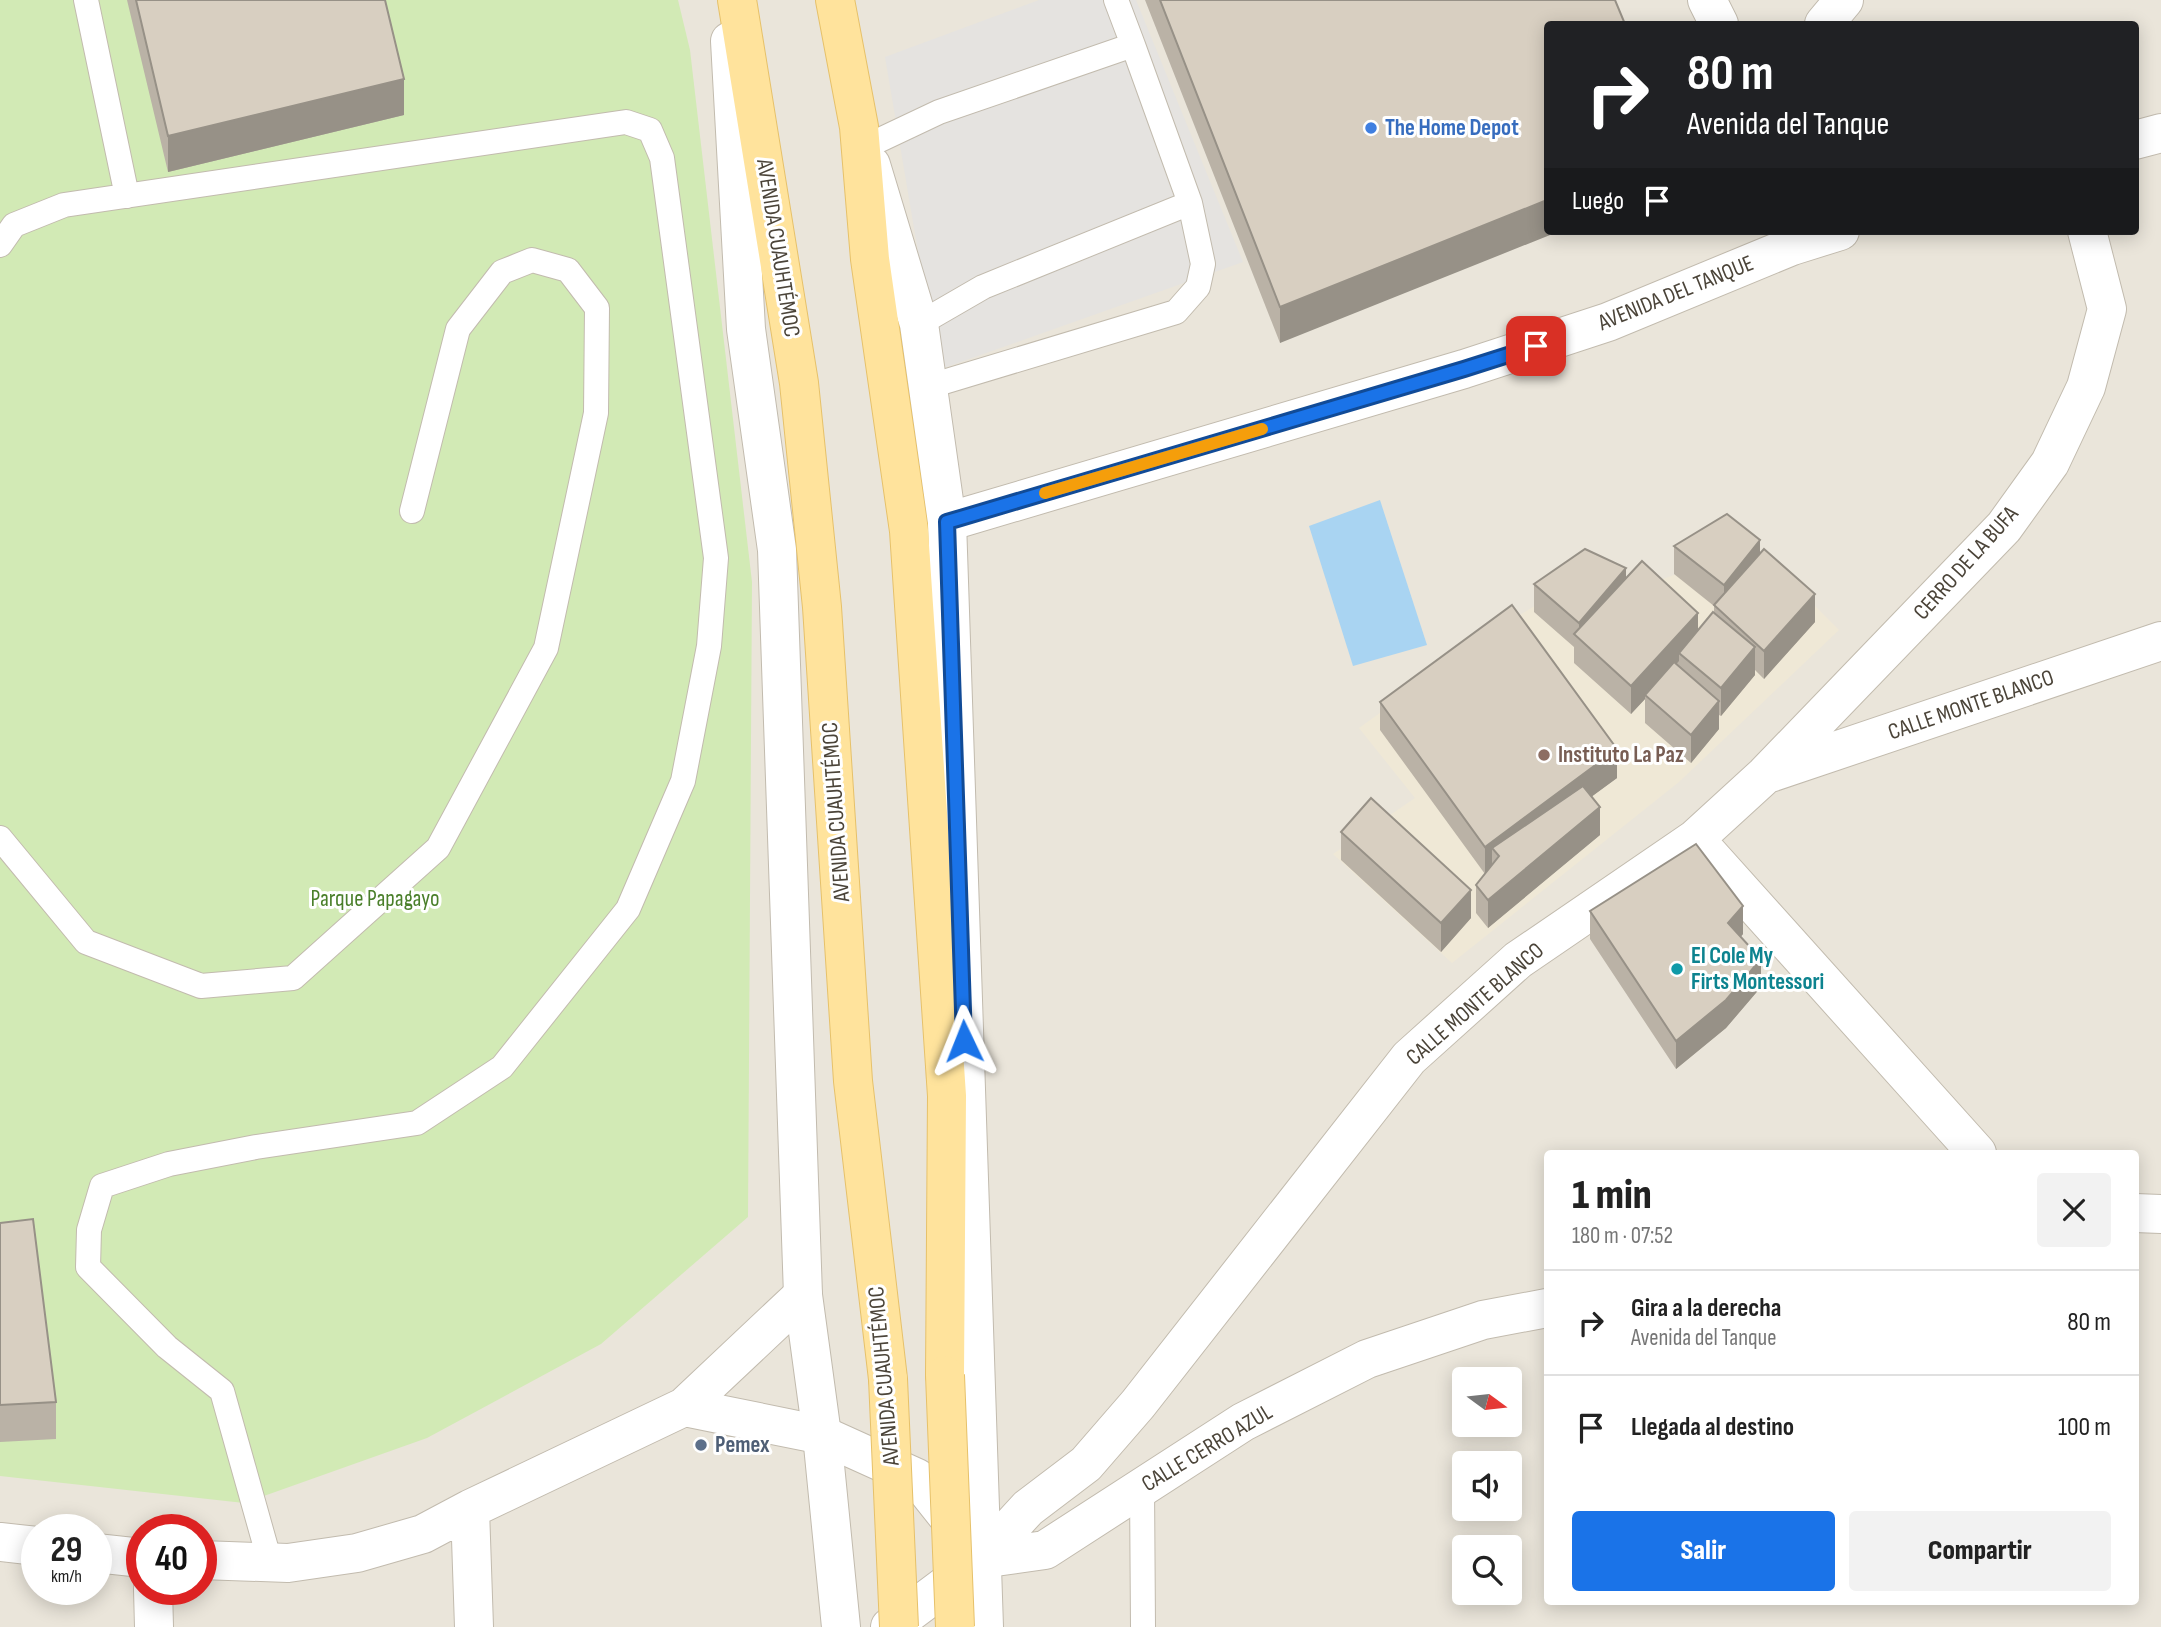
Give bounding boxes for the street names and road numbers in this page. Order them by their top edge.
street label: AVENIDA CUAUHTÉMOC [750,156,806,339]
street label: AVENIDA DEL TANQUE [1593,249,1758,337]
street label: CERRO DE LA BUFA [1908,500,2024,626]
street label: CALLE MONTE BLANCO [1885,664,2057,746]
street label: AVENIDA CUAUHTÉMOC [816,721,856,904]
street label: CALLE MONTE BLANCO [1400,937,1550,1071]
street label: AVENIDA CUAUHTÉMOC [862,1285,906,1468]
street label: CALLE CERRO AZUL [1137,1398,1278,1498]

